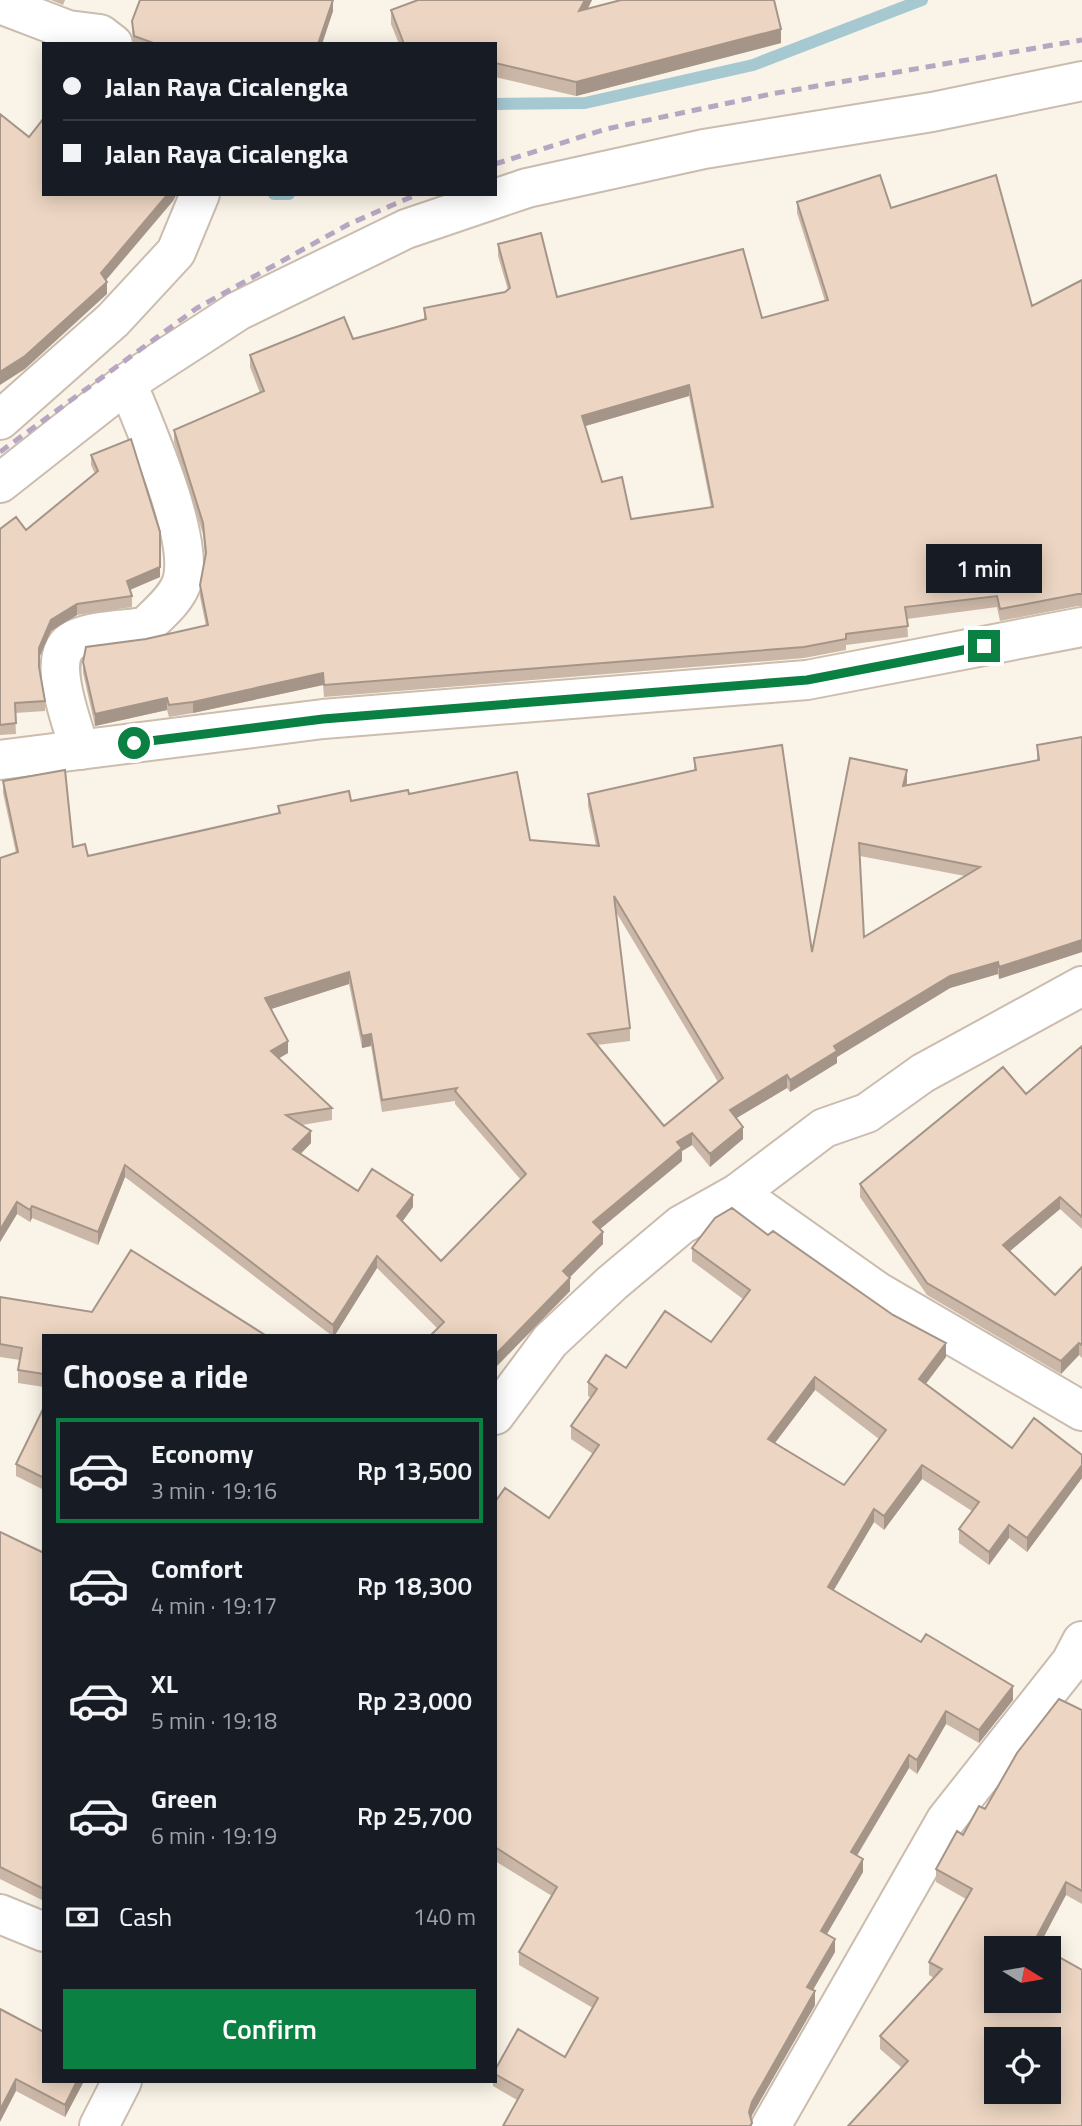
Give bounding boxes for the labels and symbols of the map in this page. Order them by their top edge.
callout: 1 min [926,544,1042,594]
route end [968,630,1000,662]
route start [118,727,150,759]
north arrow [984,1936,1060,2012]

